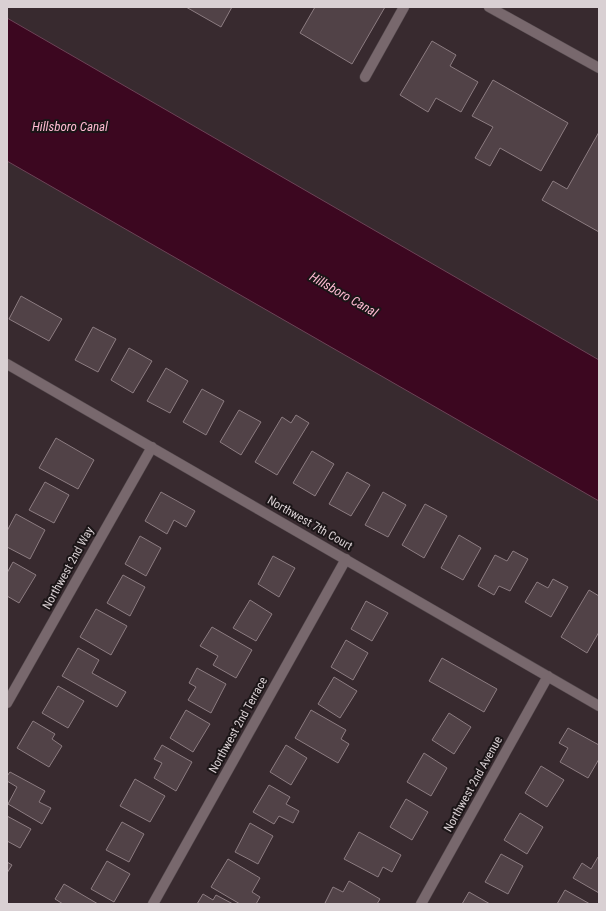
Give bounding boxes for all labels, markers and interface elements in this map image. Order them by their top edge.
water label: Hillsboro Canal [32,119,109,134]
water label: Hillsboro Canal [307,269,381,320]
street label: Northwest 7th Court [265,493,356,553]
street label: Northwest 2nd Way [40,524,96,612]
street label: Northwest 2nd Terrace [206,674,270,775]
street label: Northwest 2nd Avenue [441,734,505,834]

